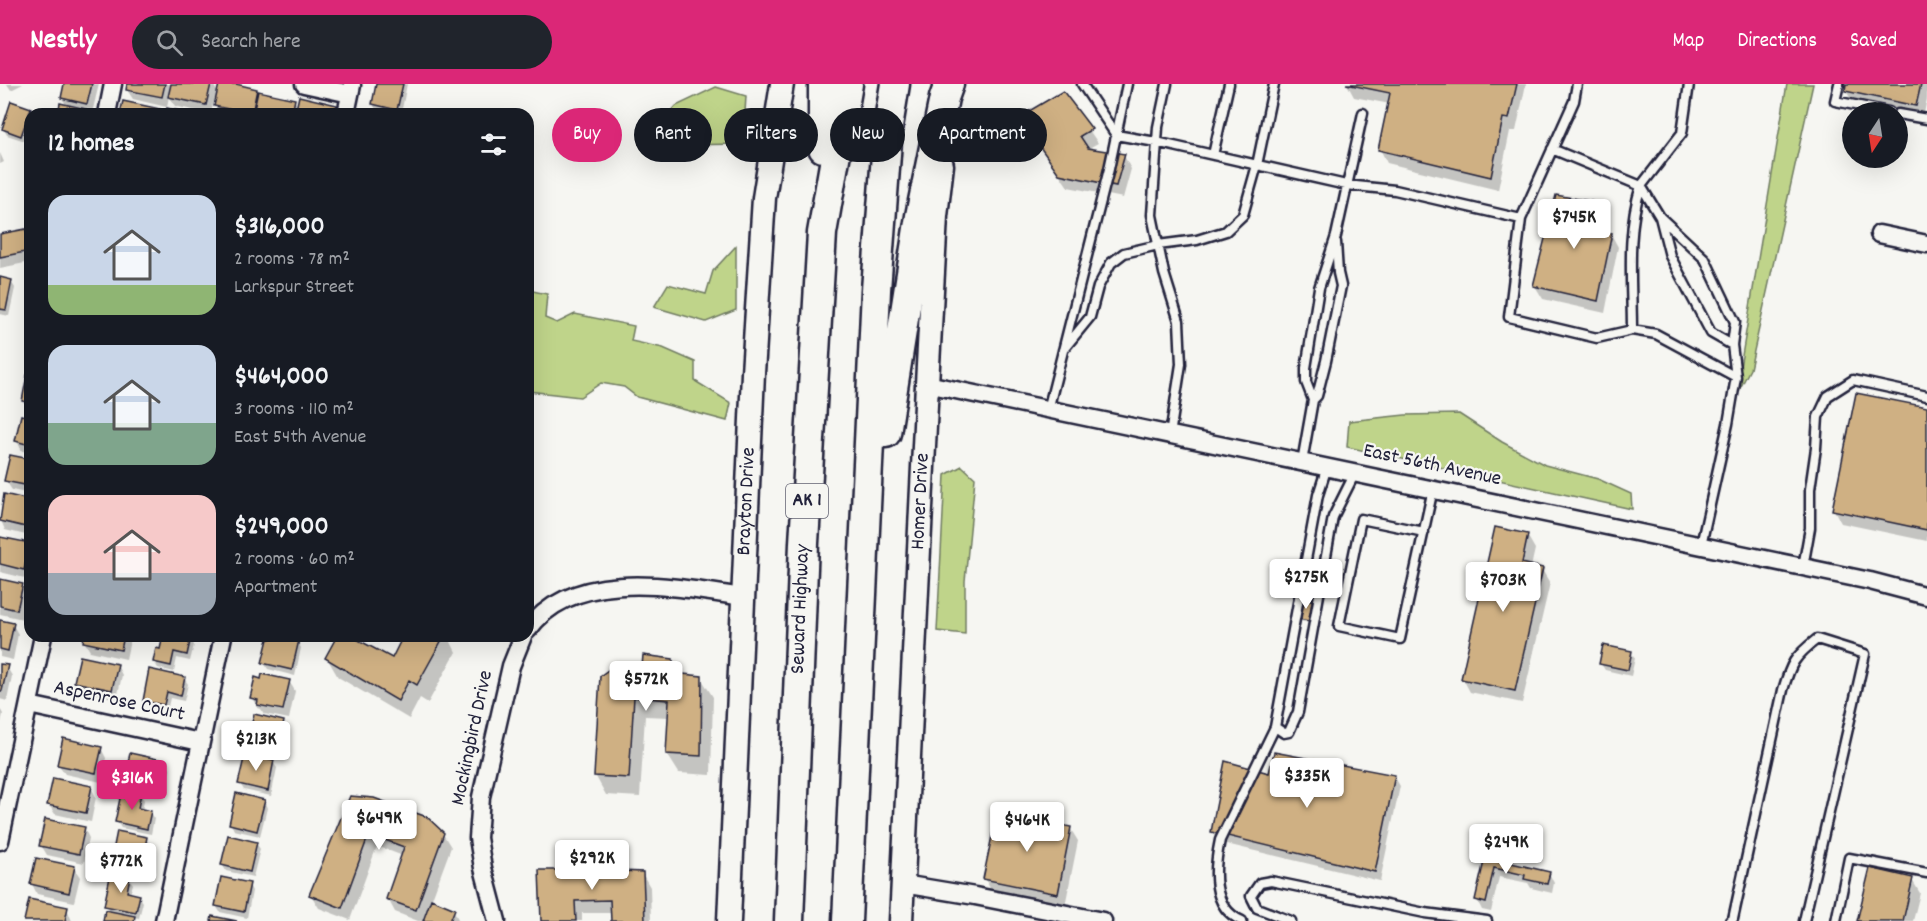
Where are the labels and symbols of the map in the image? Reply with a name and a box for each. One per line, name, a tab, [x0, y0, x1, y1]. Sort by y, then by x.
north arrow	[1842, 102, 1908, 168]
pin: $745K	[1532, 199, 1616, 250]
street label: East 56th Avenue	[1360, 437, 1504, 495]
street label: Brayton Drive	[730, 447, 765, 556]
street label: Homer Drive	[904, 452, 939, 551]
road number: AK 1	[786, 484, 828, 518]
street label: Seward Highway	[784, 543, 819, 675]
pin: $275K	[1264, 559, 1348, 610]
pin: $703K	[1461, 562, 1545, 613]
pin: $572K	[604, 661, 688, 712]
street label: Mockingbird Drive	[444, 668, 502, 808]
street label: Aspenrose Court	[51, 673, 188, 731]
pin: $213K	[214, 721, 298, 772]
pin: $335K	[1265, 758, 1349, 809]
pin: $316K	[90, 760, 174, 811]
pin: $649K	[337, 800, 421, 851]
pin: $464K	[985, 802, 1069, 853]
pin: $249K	[1464, 824, 1548, 875]
pin: $292K	[550, 840, 634, 891]
pin: $772K	[79, 843, 163, 894]

